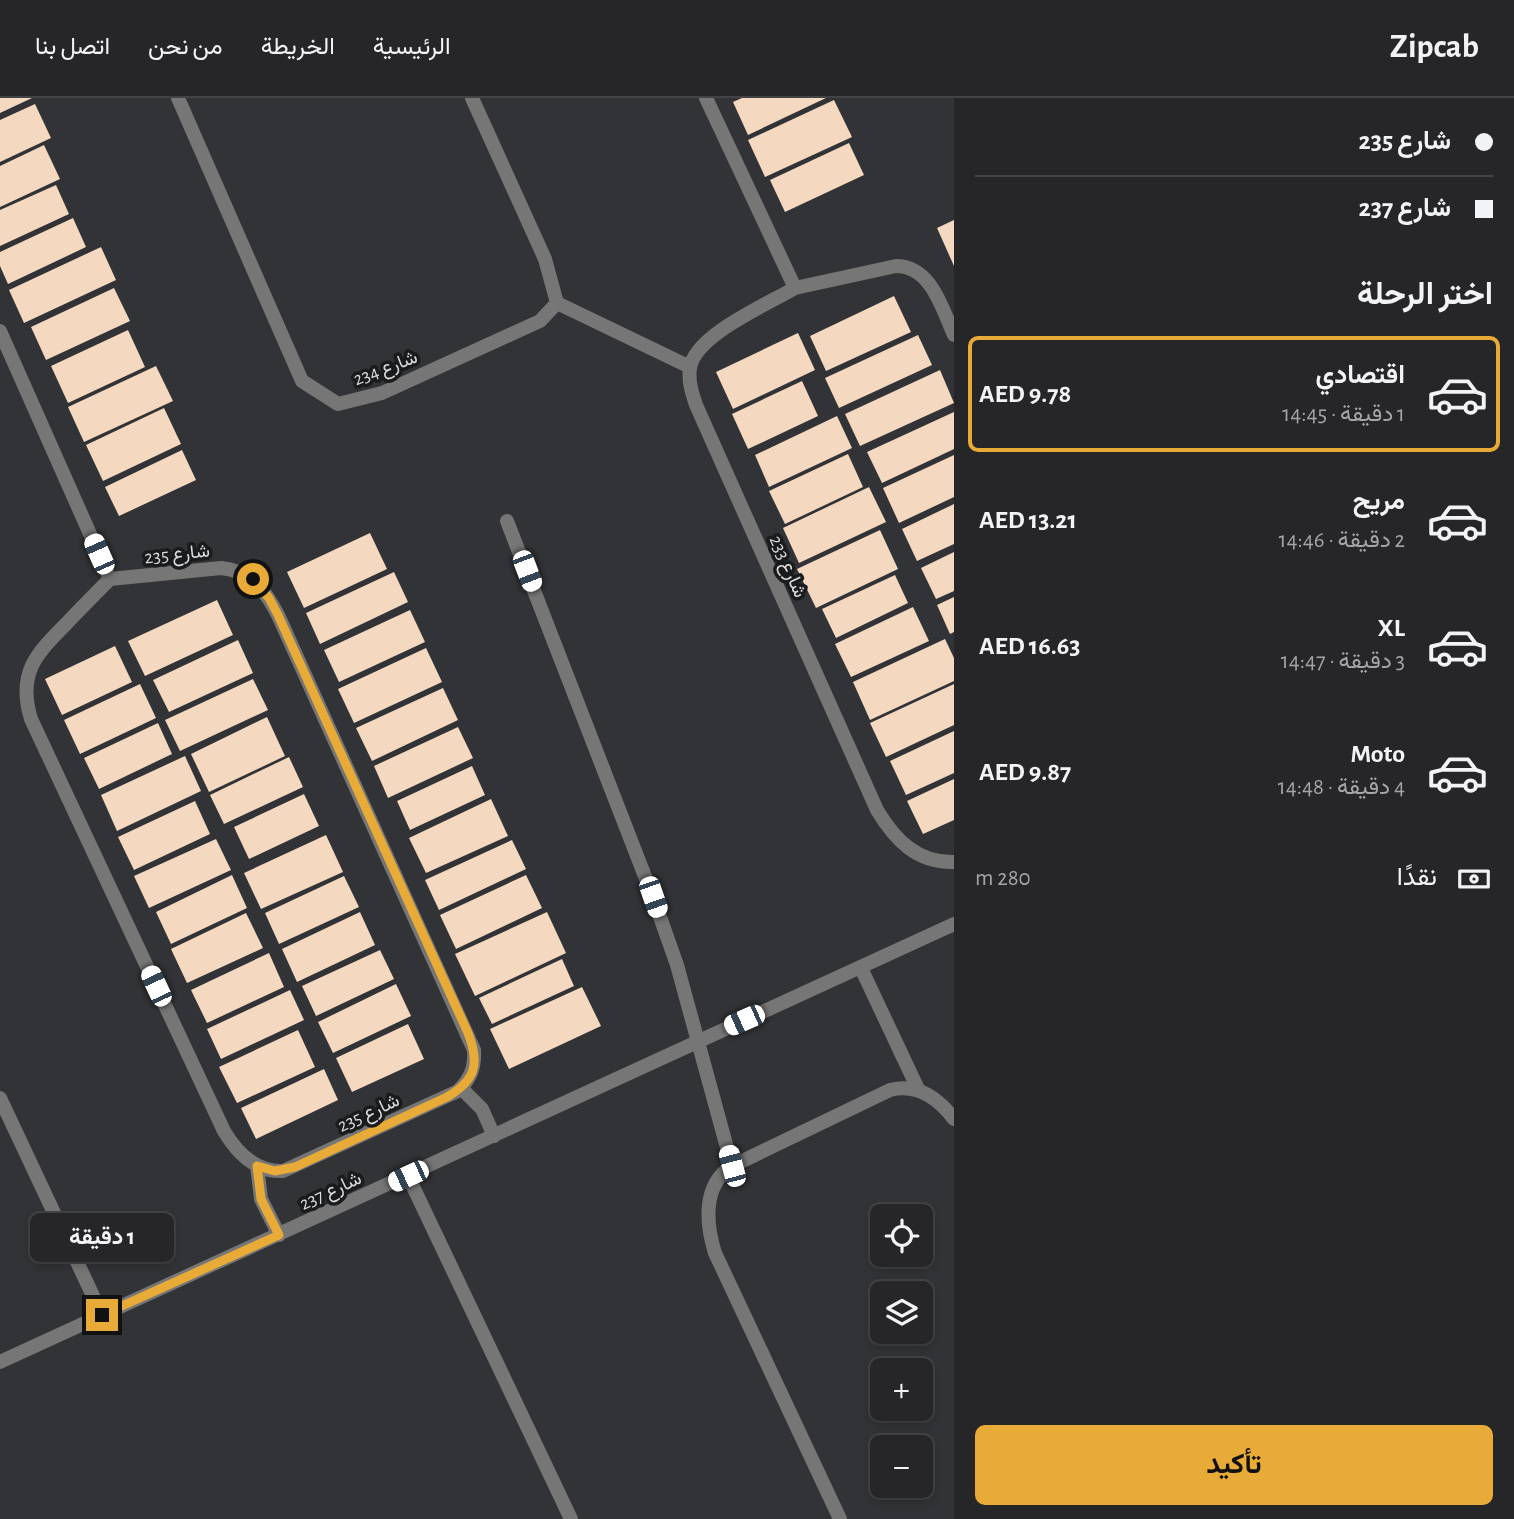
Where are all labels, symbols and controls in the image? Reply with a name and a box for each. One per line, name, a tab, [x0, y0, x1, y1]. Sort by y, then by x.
text: Zipcab	[1390, 31, 1479, 64]
text: اتصل بنا	[35, 35, 110, 59]
text: من نحن	[148, 35, 223, 59]
text: الخريطة	[261, 35, 335, 59]
text: الرئيسية	[373, 35, 450, 59]
text: شارع 235	[1358, 128, 1451, 154]
text: شارع 237	[1358, 195, 1451, 221]
text: اختر الرحلة	[1357, 278, 1493, 310]
street label: شارع 234	[351, 348, 421, 391]
text: اقتصادي	[1316, 362, 1405, 388]
icon: car	[1426, 363, 1489, 426]
text: AED 9.78	[979, 381, 1071, 407]
text: 1 دقيقة · 14:45	[1282, 403, 1405, 426]
text: مريح	[1353, 488, 1405, 514]
icon: car	[1426, 489, 1489, 552]
text: AED 13.21	[979, 507, 1077, 533]
text: 2 دقيقة · 14:46	[1279, 529, 1405, 552]
car	[81, 531, 118, 577]
street label: شارع 233	[764, 533, 810, 601]
street label: شارع 235	[143, 542, 211, 569]
car	[510, 548, 545, 594]
route start	[237, 563, 269, 595]
text: XL	[1378, 615, 1405, 641]
icon: car	[1426, 615, 1489, 678]
text: AED 16.63	[979, 633, 1080, 659]
text: 3 دقيقة · 14:47	[1281, 650, 1405, 673]
text: Moto	[1350, 741, 1405, 767]
icon: car	[1426, 741, 1489, 804]
text: AED 9.87	[979, 759, 1071, 785]
text: 4 دقيقة · 14:48	[1278, 776, 1405, 799]
icon: cash	[1455, 860, 1493, 898]
text: نقدًا	[1397, 864, 1437, 890]
text: 280 m	[975, 867, 1031, 890]
car	[637, 874, 670, 920]
car	[138, 963, 175, 1009]
car	[721, 1002, 768, 1038]
street label: شارع 235	[335, 1091, 403, 1138]
car	[717, 1143, 748, 1189]
car	[385, 1158, 432, 1194]
street label: شارع 237	[297, 1169, 365, 1216]
map controls	[870, 1204, 933, 1498]
button: locate	[870, 1204, 933, 1267]
callout: 1 دقيقة	[30, 1214, 174, 1262]
text: 1 دقيقة	[69, 1226, 135, 1249]
button: layers	[870, 1281, 933, 1344]
route end	[86, 1299, 118, 1331]
button: +	[870, 1358, 933, 1421]
button: تأكيد	[975, 1425, 1493, 1505]
button: −	[870, 1435, 933, 1498]

